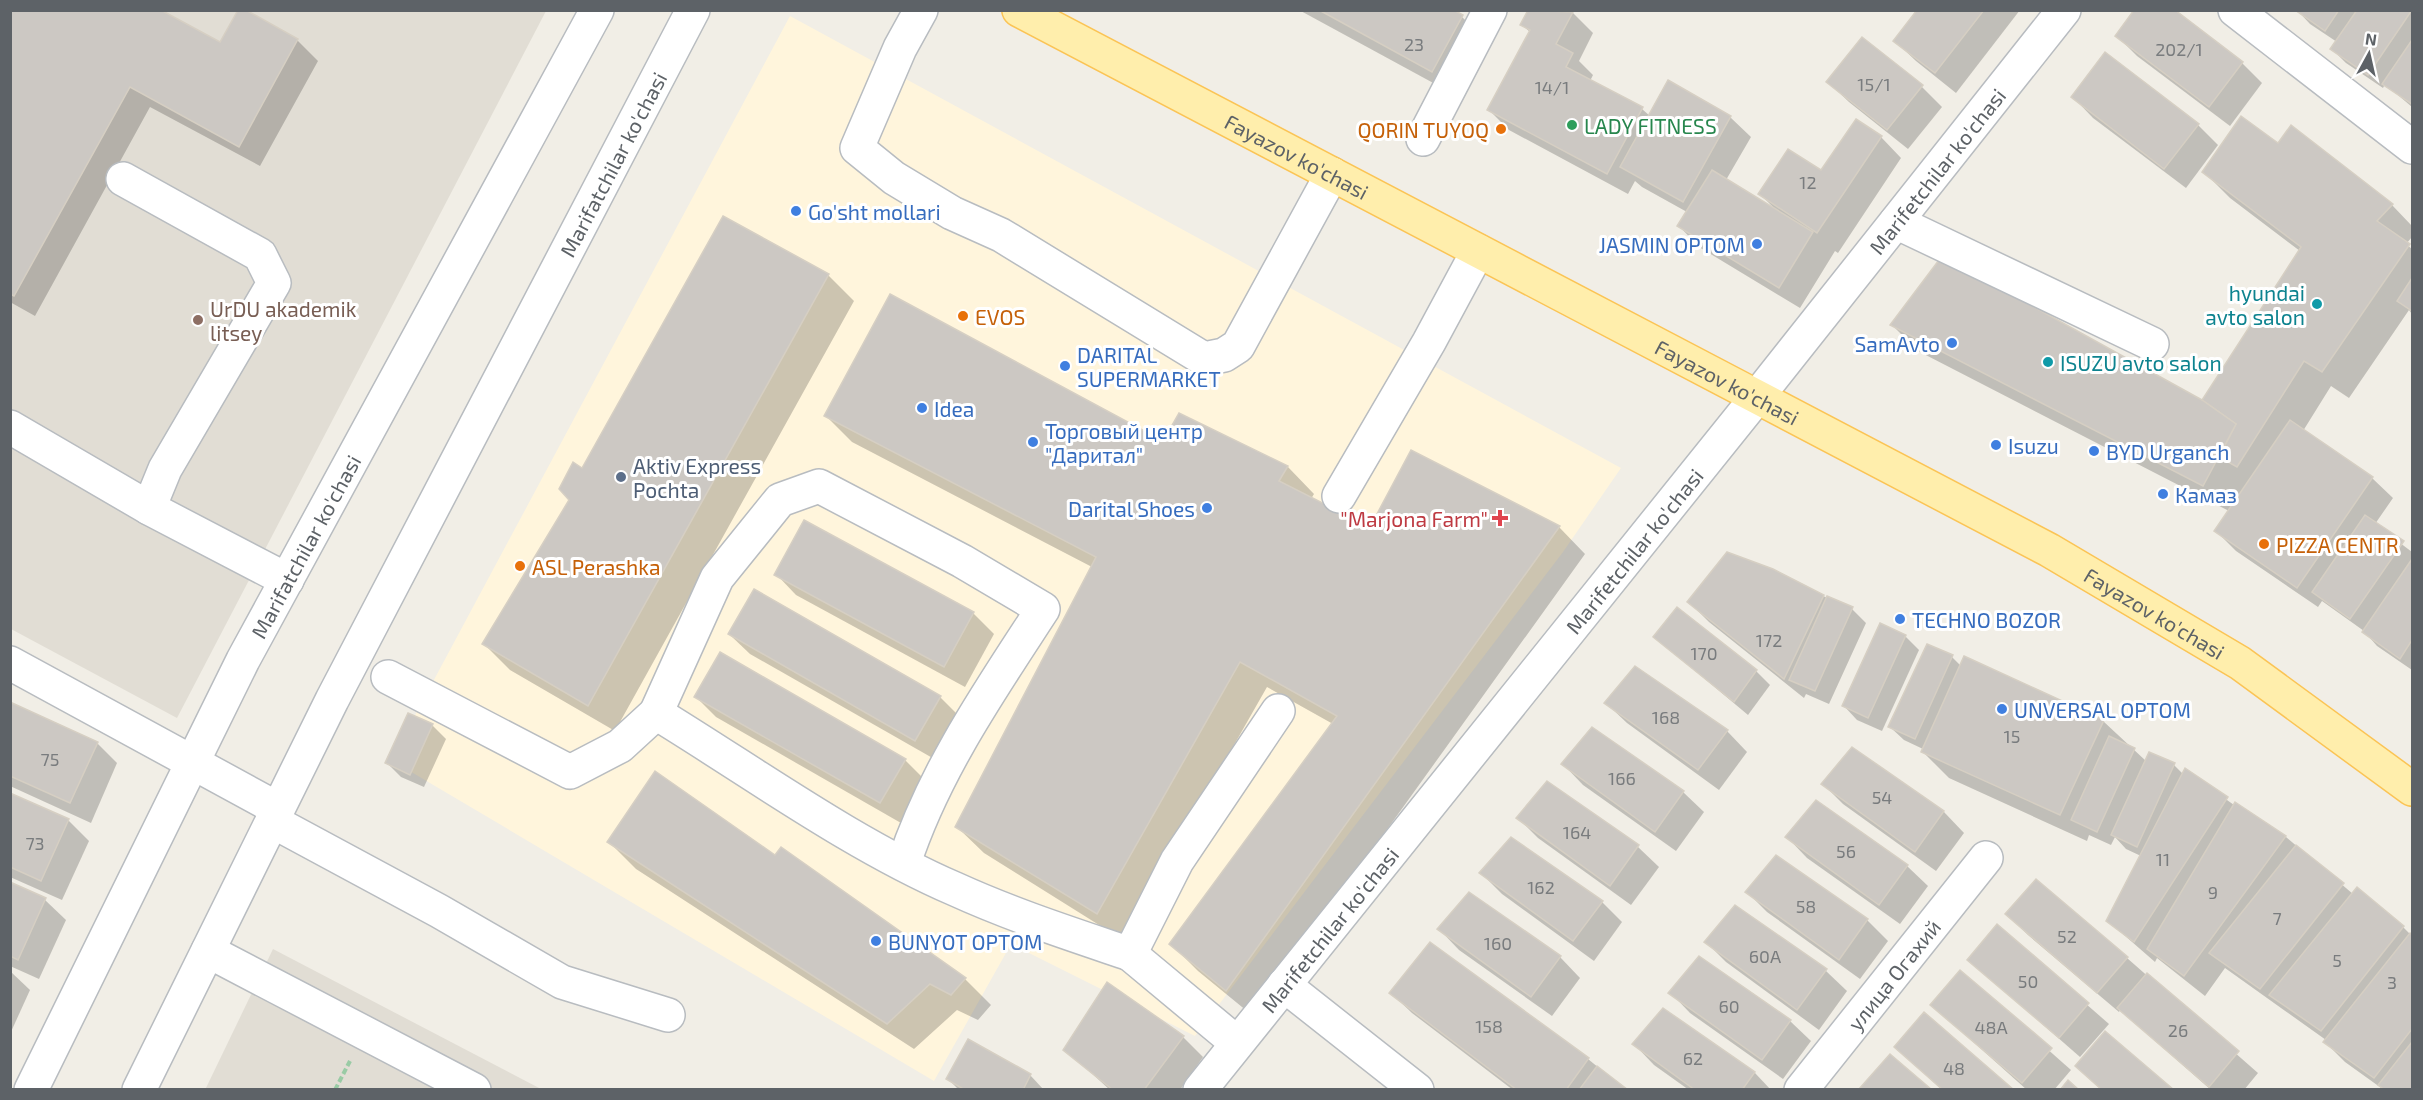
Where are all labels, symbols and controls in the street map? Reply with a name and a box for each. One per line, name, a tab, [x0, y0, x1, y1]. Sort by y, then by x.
north arrow	[2339, 24, 2399, 84]
text: N	[2364, 28, 2378, 49]
house number: 23	[1404, 33, 1424, 55]
house number: 202/1	[2155, 38, 2203, 60]
street label: Marifatchilar ko'chasi	[554, 67, 671, 261]
house number: 15/1	[1857, 73, 1891, 95]
house number: 14/1	[1535, 76, 1569, 98]
street label: Marifetchilar ko'chasi	[1863, 83, 2010, 259]
street label: Fayazov ko'chasi	[1221, 108, 1373, 204]
place label: LADY FITNESS	[1584, 113, 1717, 138]
place label: QORIN TUYOQ	[1358, 117, 1489, 143]
marker: LADY FITNESS	[1565, 118, 1579, 132]
marker: QORIN TUYOQ	[1494, 122, 1508, 136]
house number: 12	[1799, 171, 1817, 193]
place label: Go'sht mollari	[808, 199, 941, 224]
marker: Go'sht mollari	[789, 204, 803, 218]
place label: JASMIN OPTOM	[1599, 232, 1745, 257]
marker: JASMIN OPTOM	[1750, 237, 1764, 251]
place label: hyundai avto salon	[2205, 280, 2305, 329]
place label: UrDU akademik litsey	[210, 296, 357, 345]
marker: hyundai avto salon	[2310, 297, 2324, 311]
place label: EVOS	[975, 304, 1025, 329]
marker: EVOS	[956, 309, 970, 323]
marker: UrDU akademik litsey	[191, 313, 205, 327]
place label: SamAvto	[1855, 331, 1940, 356]
street label: Fayazov ko'chasi	[1651, 334, 1804, 429]
marker: SamAvto	[1945, 336, 1959, 350]
place label: DARITAL SUPERMARKET	[1077, 342, 1221, 391]
place label: ISUZU avto salon	[2060, 350, 2222, 375]
marker: ISUZU avto salon	[2041, 355, 2055, 369]
marker: DARITAL SUPERMARKET	[1058, 359, 1072, 373]
place label: Idea	[934, 396, 974, 421]
marker: Idea	[915, 401, 929, 415]
place label: Торговый центр "Даритал"	[1045, 418, 1203, 467]
place label: Isuzu	[2008, 433, 2059, 458]
marker: Торговый центр "Даритал"	[1026, 435, 1040, 449]
marker: Isuzu	[1989, 438, 2003, 452]
place label: BYD Urganch	[2106, 439, 2230, 464]
marker: BYD Urganch	[2087, 444, 2101, 458]
street label: Marifatchilar ko'chasi	[245, 450, 365, 642]
place label: Aktiv Express Pochta	[633, 453, 761, 502]
street label: Marifetchilar ko'chasi	[1560, 463, 1707, 638]
marker: Aktiv Express Pochta	[614, 470, 628, 484]
place label: Камаз	[2175, 482, 2237, 507]
marker: Камаз	[2156, 487, 2170, 501]
place label: Darital Shoes	[1068, 496, 1195, 521]
marker: Darital Shoes	[1200, 501, 1214, 515]
place label: "Marjona Farm"	[1340, 506, 1488, 532]
marker: "Marjona Farm"	[1493, 511, 1507, 525]
place label: PIZZA CENTR	[2276, 532, 2399, 557]
marker: PIZZA CENTR	[2257, 537, 2271, 551]
place label: ASL Perashka	[532, 554, 660, 579]
marker: ASL Perashka	[513, 559, 527, 573]
street label: Fayazov ko'chasi	[2080, 561, 2230, 664]
place label: TECHNO BOZOR	[1912, 607, 2061, 632]
marker: TECHNO BOZOR	[1893, 612, 1907, 626]
house number: 172	[1756, 629, 1782, 651]
house number: 170	[1690, 642, 1718, 664]
place label: UNVERSAL OPTOM	[2014, 697, 2191, 722]
marker: UNVERSAL OPTOM	[1995, 702, 2009, 716]
house number: 168	[1652, 706, 1680, 728]
house number: 15	[2004, 725, 2020, 747]
house number: 75	[41, 748, 59, 770]
house number: 166	[1608, 767, 1636, 789]
house number: 54	[1872, 786, 1892, 808]
house number: 164	[1563, 821, 1591, 843]
house number: 73	[25, 832, 45, 854]
house number: 56	[1836, 840, 1856, 862]
street label: Marifetchilar ko'chasi	[1255, 842, 1403, 1017]
house number: 11	[2156, 848, 2170, 870]
house number: 162	[1527, 876, 1555, 898]
house number: 9	[2208, 881, 2218, 903]
house number: 58	[1796, 895, 1816, 917]
house number: 7	[2272, 907, 2282, 929]
street label: улица Огахий	[1842, 914, 1945, 1035]
house number: 52	[2057, 925, 2077, 947]
place label: BUNYOT OPTOM	[888, 929, 1042, 954]
house number: 160	[1484, 932, 1512, 954]
marker: BUNYOT OPTOM	[869, 934, 883, 948]
house number: 60A	[1749, 945, 1782, 967]
house number: 5	[2332, 949, 2342, 971]
house number: 50	[2018, 970, 2038, 992]
house number: 3	[2387, 971, 2397, 993]
house number: 60	[1718, 995, 1740, 1017]
house number: 158	[1475, 1015, 1503, 1037]
house number: 48A	[1974, 1016, 2008, 1038]
house number: 26	[2168, 1019, 2188, 1041]
house number: 62	[1683, 1047, 1703, 1069]
house number: 48	[1943, 1057, 1965, 1079]

